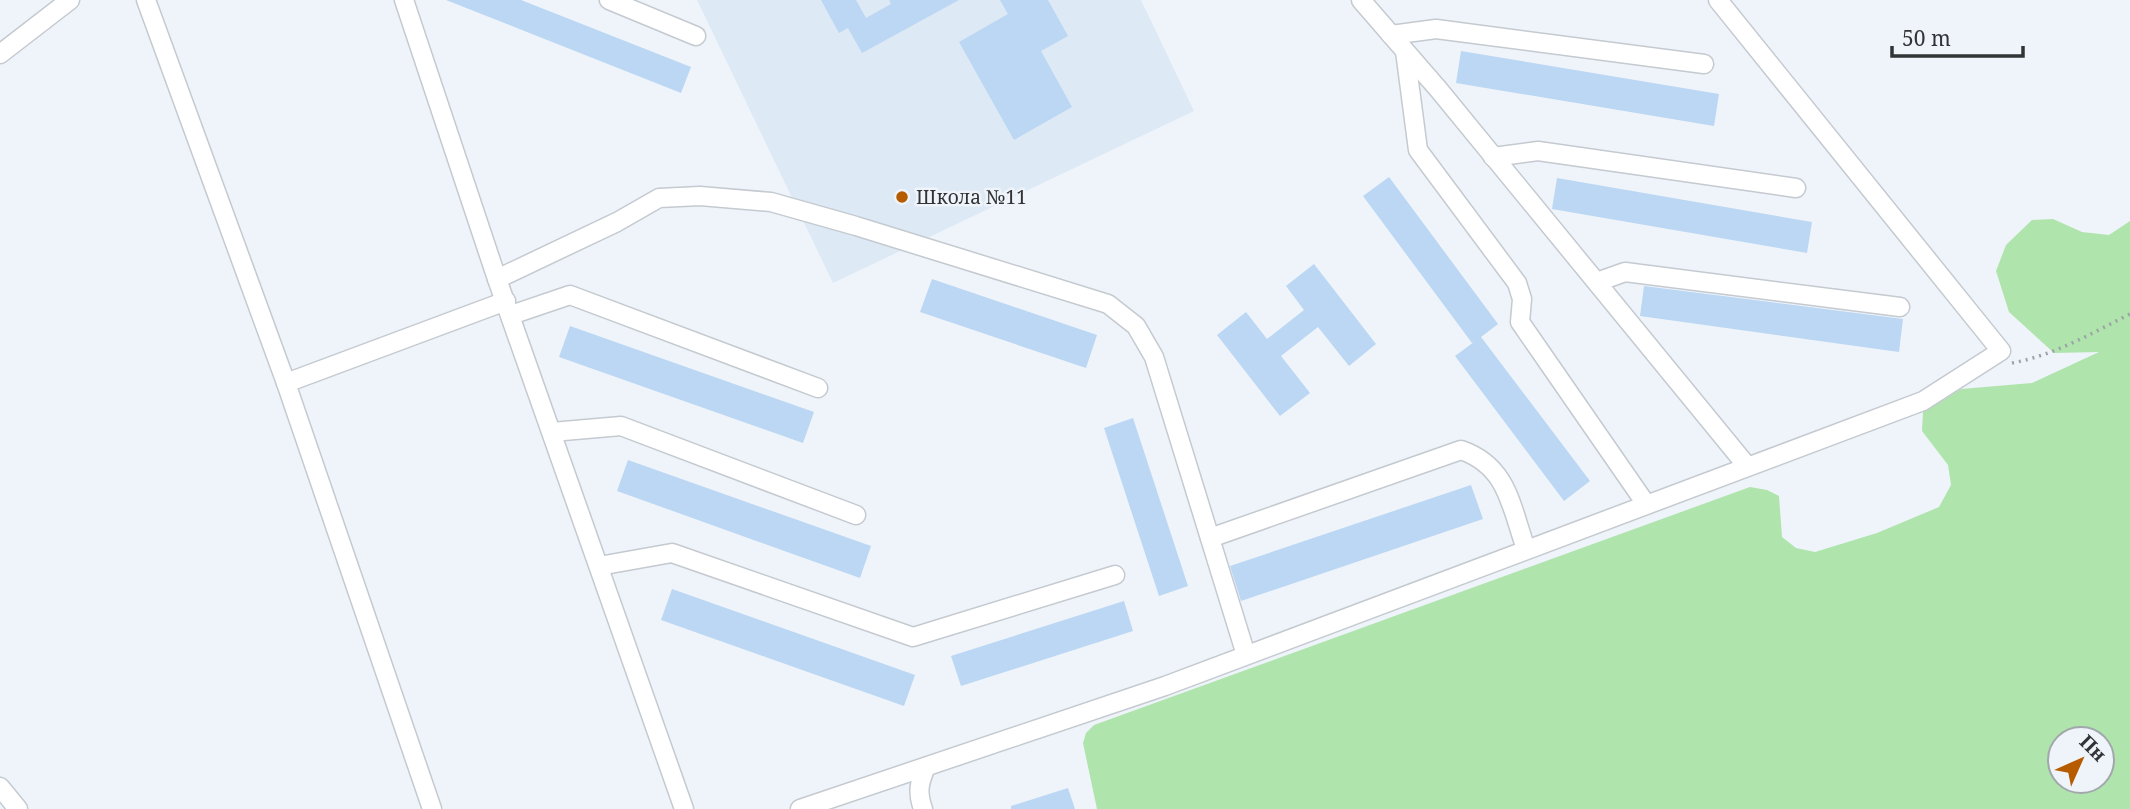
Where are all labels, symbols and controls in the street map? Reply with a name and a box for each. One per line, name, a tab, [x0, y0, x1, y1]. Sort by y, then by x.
scale bar	[1892, 14, 2023, 58]
text: 50 m	[1902, 24, 1951, 52]
place label: Школа №11	[916, 184, 1027, 210]
marker: Школа №11	[894, 189, 910, 205]
north arrow	[2046, 725, 2116, 795]
text: Пн	[2074, 729, 2112, 767]

